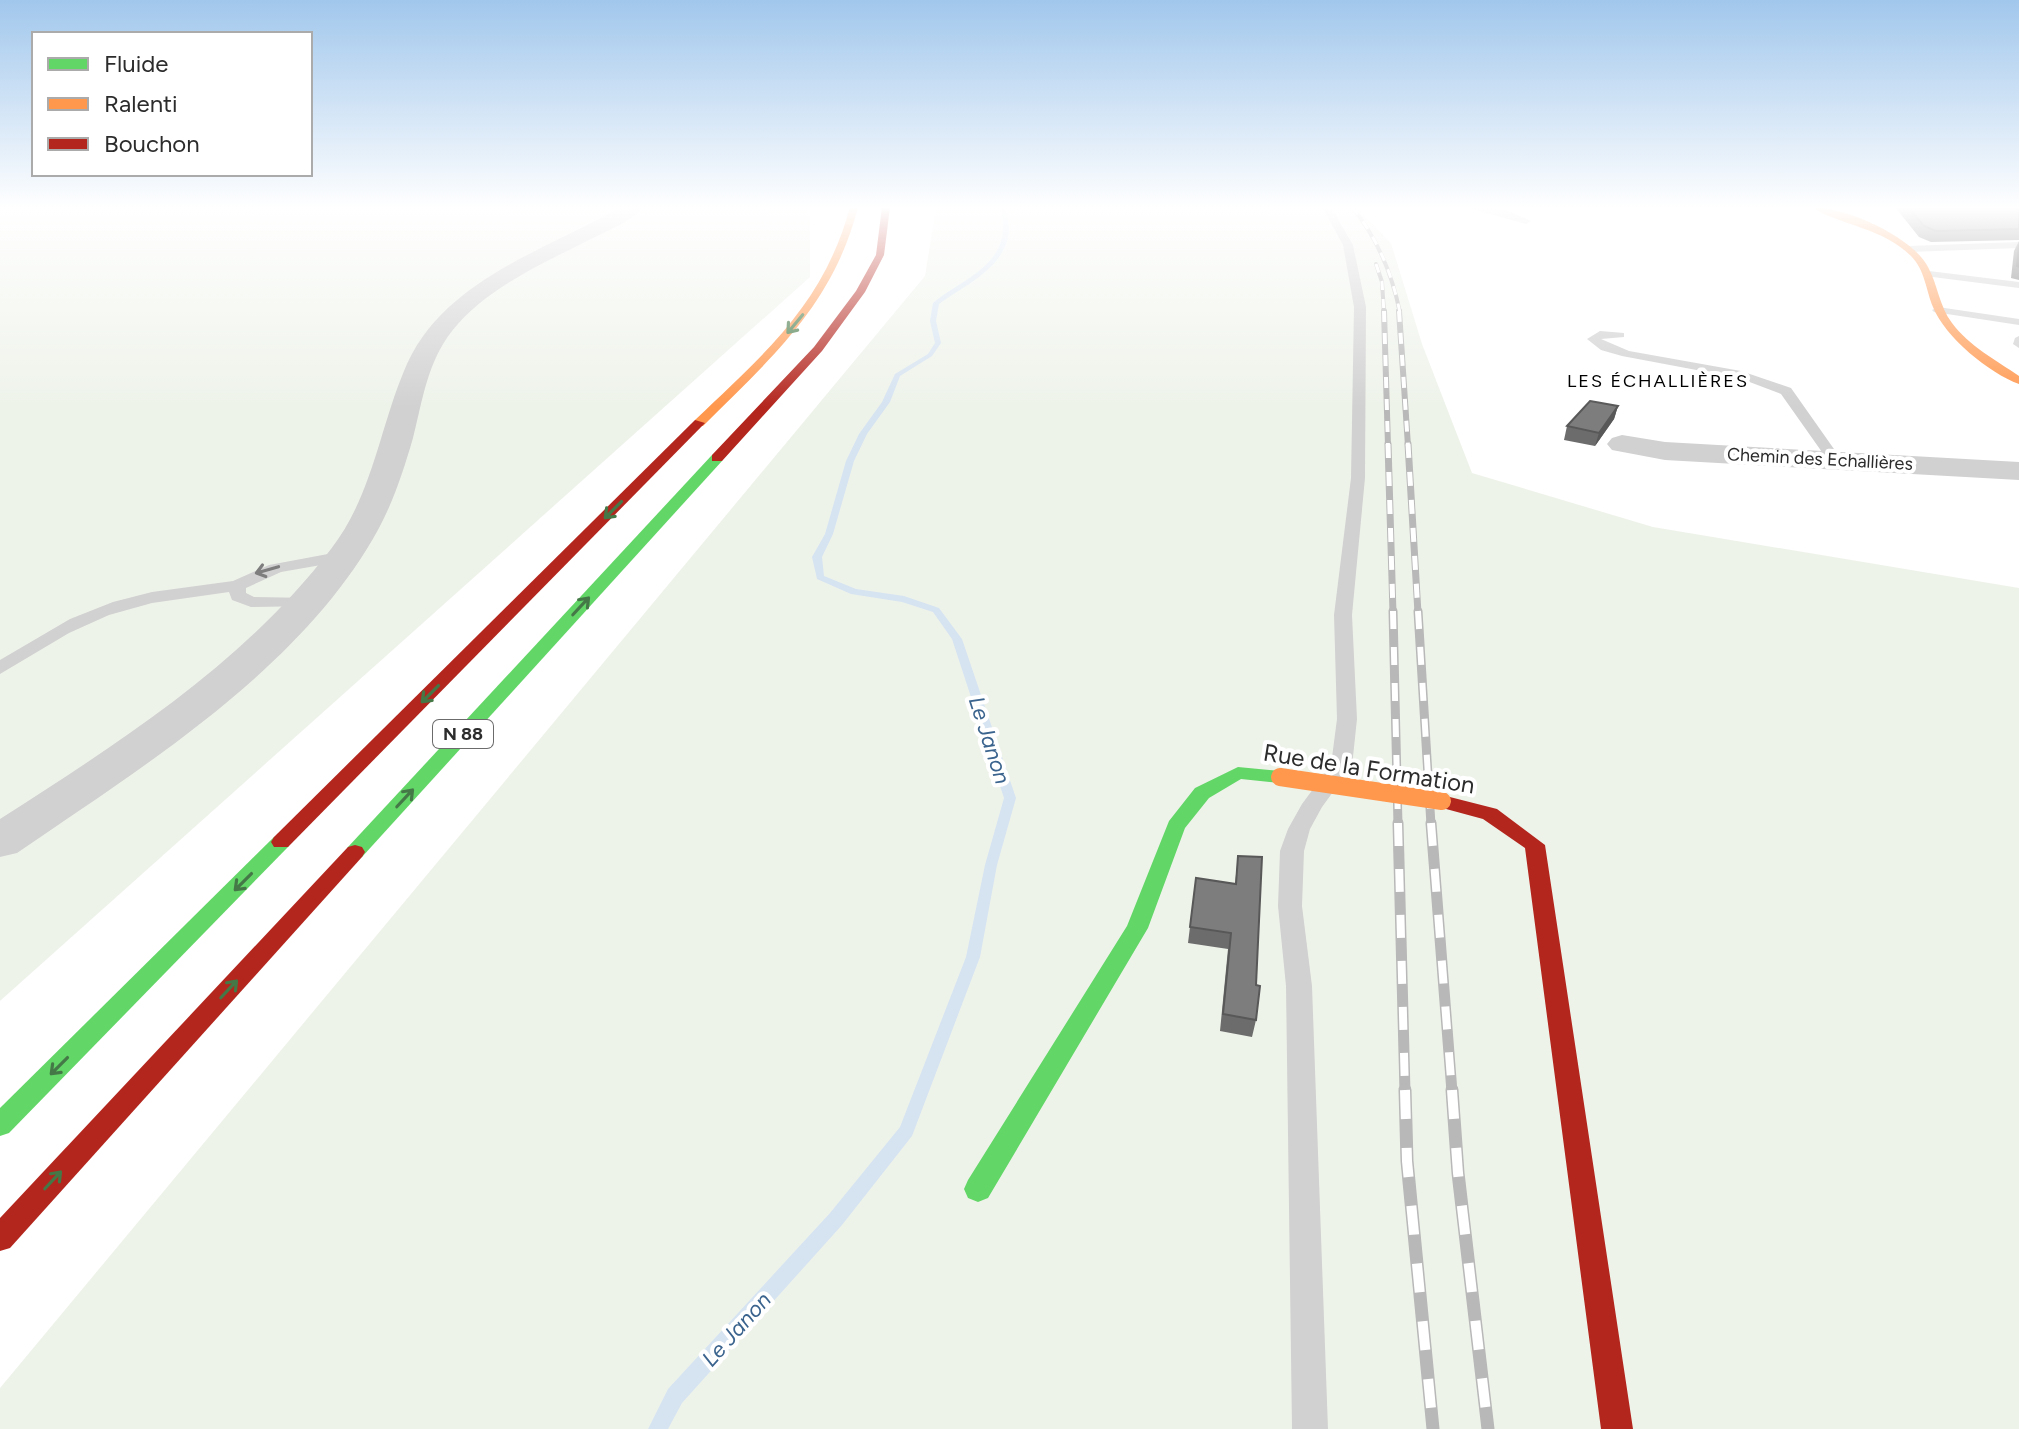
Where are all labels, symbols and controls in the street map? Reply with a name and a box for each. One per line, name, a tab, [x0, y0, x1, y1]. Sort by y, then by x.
legend	[32, 32, 312, 176]
text: Fluide	[104, 49, 168, 78]
text: Ralenti	[104, 89, 178, 118]
text: Bouchon	[104, 129, 200, 158]
one-way arrow	[786, 314, 804, 334]
district label: LES ÉCHALLIÈRES	[1567, 370, 1749, 392]
street label: Chemin des Echallières	[1727, 443, 1913, 475]
one-way arrow	[604, 500, 623, 519]
one-way arrow	[255, 563, 281, 578]
one-way arrow	[572, 597, 590, 617]
one-way arrow	[421, 684, 440, 703]
water label: Le Janon	[963, 693, 1016, 787]
road number: N 88	[433, 720, 493, 748]
street label: Rue de la Formation	[1261, 737, 1477, 800]
one-way arrow	[395, 788, 413, 808]
one-way arrow	[234, 872, 253, 891]
one-way arrow	[219, 979, 238, 999]
one-way arrow	[50, 1056, 69, 1075]
one-way arrow	[43, 1170, 62, 1190]
water label: Le Janon	[696, 1287, 777, 1372]

